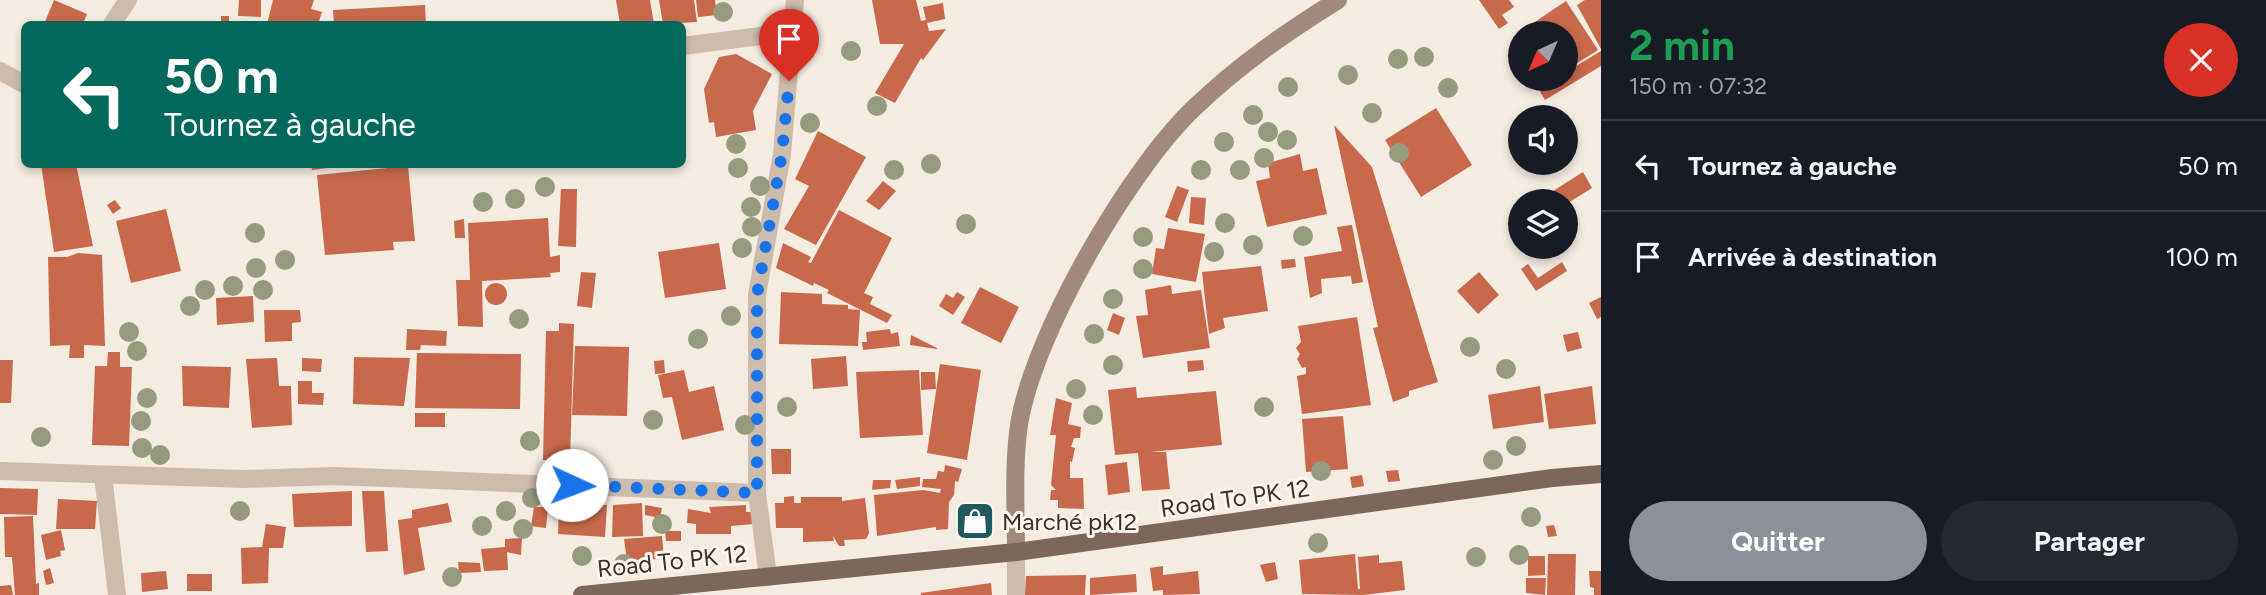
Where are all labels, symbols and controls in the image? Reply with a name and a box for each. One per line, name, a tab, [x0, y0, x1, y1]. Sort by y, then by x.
pin	[759, 9, 819, 81]
icon: arrive	[770, 20, 808, 58]
text: 2 min	[1629, 20, 1735, 71]
north arrow	[1508, 21, 1578, 91]
map controls	[1508, 21, 1578, 259]
button: close	[2164, 23, 2238, 97]
text: 50 m	[164, 46, 279, 105]
icon: left	[49, 49, 140, 140]
text: 150 m · 07:32	[1629, 72, 1767, 100]
button: sound	[1508, 105, 1578, 175]
text: Tournez à gauche	[164, 106, 416, 144]
icon: left	[1629, 147, 1667, 185]
text: Tournez à gauche	[1688, 150, 1897, 182]
text: 50 m	[2178, 150, 2238, 182]
button: layers	[1508, 189, 1578, 259]
icon: arrive	[1629, 238, 1667, 276]
text: Arrivée à destination	[1688, 241, 1937, 273]
text: 100 m	[2165, 241, 2238, 273]
position arrow	[535, 448, 609, 522]
street label: Road To PK 12	[1158, 473, 1312, 523]
shop icon: Marché pk12	[954, 500, 996, 542]
button: Quitter	[1629, 501, 1927, 581]
button: Partager	[1941, 501, 2238, 581]
place label: Marché pk12	[1002, 507, 1137, 536]
street label: Road To PK 12	[596, 539, 748, 583]

